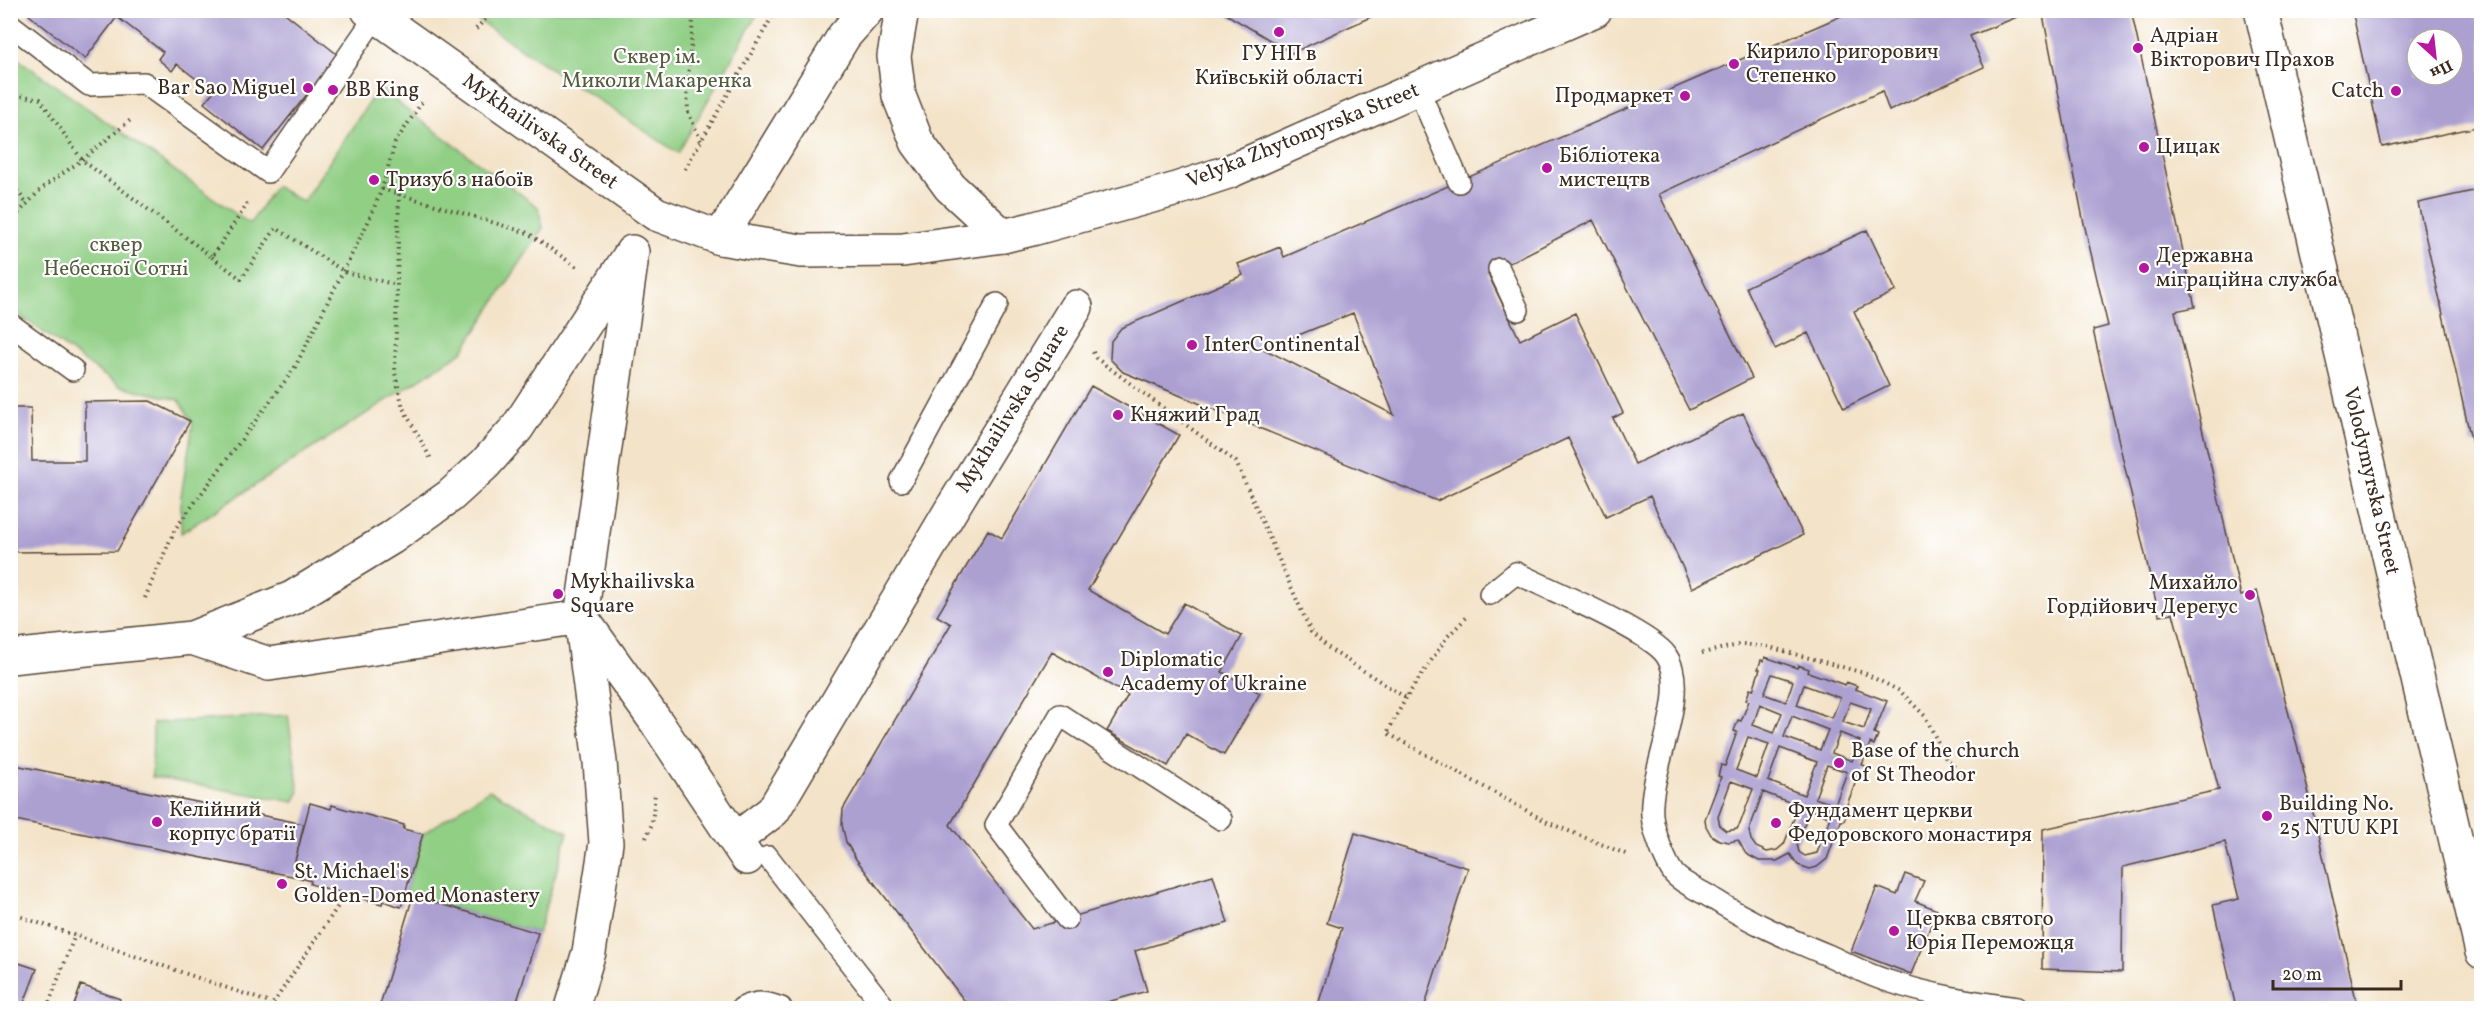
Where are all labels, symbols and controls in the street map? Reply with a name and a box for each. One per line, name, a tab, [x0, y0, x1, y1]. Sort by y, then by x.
place label: Адріан Вікторович Прахов	[2150, 22, 2335, 75]
marker: ГУ НП в Київській області	[1272, 25, 1286, 39]
north arrow	[2405, 27, 2465, 87]
place label: Кирило Григорович Степенко	[1746, 38, 1939, 91]
place label: ГУ НП в Київській області	[1195, 40, 1363, 93]
marker: Адріан Вікторович Прахов	[2131, 41, 2145, 55]
park label: Сквер ім. Миколи Макаренка	[562, 43, 752, 96]
text: Пн	[2426, 54, 2456, 84]
marker: Кирило Григорович Степенко	[1727, 57, 1741, 71]
street label: Mykhailivska Street	[456, 67, 624, 197]
place label: Bar Sao Miguel	[157, 74, 296, 103]
place label: BB King	[345, 76, 419, 105]
street label: Velyka Zhytomyrska Street	[1182, 76, 1424, 196]
place label: Catch	[2332, 77, 2384, 106]
marker: Bar Sao Miguel	[301, 81, 315, 95]
place label: Продмаркет	[1555, 82, 1673, 111]
marker: BB King	[326, 83, 340, 97]
marker: Catch	[2389, 84, 2403, 98]
marker: Продмаркет	[1678, 89, 1692, 103]
place label: Цицак	[2156, 133, 2220, 162]
marker: Цицак	[2137, 140, 2151, 154]
place label: Бібліотека мистецтв	[1559, 142, 1660, 195]
marker: Бібліотека мистецтв	[1540, 161, 1554, 175]
place label: Тризуб з набоїв	[386, 166, 533, 195]
marker: Тризуб з набоїв	[367, 173, 381, 187]
park label: сквер Небесної Сотні	[43, 231, 189, 284]
place label: Державна міграційна служба	[2156, 242, 2338, 295]
marker: Державна міграційна служба	[2137, 261, 2151, 275]
street label: Mykhailivska Square	[949, 319, 1077, 499]
place label: InterContinental	[1204, 331, 1360, 360]
marker: InterContinental	[1185, 338, 1199, 352]
street label: Volodymyrska Street	[2335, 384, 2407, 578]
place label: Княжий Град	[1130, 401, 1260, 430]
marker: Княжий Град	[1111, 408, 1125, 422]
place label: Mykhailivska Square	[570, 568, 695, 621]
place label: Михайло Гордійович Дерегус	[2047, 569, 2238, 622]
marker: Mykhailivska Square	[551, 587, 565, 601]
marker: Михайло Гордійович Дерегус	[2243, 588, 2257, 602]
place label: Diplomatic Academy of Ukraine	[1120, 646, 1307, 699]
marker: Diplomatic Academy of Ukraine	[1101, 665, 1115, 679]
place label: Base of the church of St Theodor	[1851, 737, 2020, 790]
marker: Base of the church of St Theodor	[1832, 756, 1846, 770]
place label: Building No. 25 NTUU KPI	[2279, 790, 2399, 843]
place label: Келійний корпус братії	[169, 796, 296, 849]
place label: Фундамент церкви Федоровского монастиря	[1788, 797, 2032, 850]
marker: Building No. 25 NTUU KPI	[2260, 809, 2274, 823]
marker: Келійний корпус братії	[150, 815, 164, 829]
marker: Фундамент церкви Федоровского монастиря	[1769, 816, 1783, 830]
place label: St. Michael's Golden-Domed Monastery	[294, 858, 540, 911]
marker: St. Michael's Golden-Domed Monastery	[275, 877, 289, 891]
place label: Церква святого Юрія Переможця	[1906, 905, 2074, 958]
marker: Церква святого Юрія Переможця	[1887, 924, 1901, 938]
scale bar	[2273, 953, 2400, 991]
text: 20 m	[2282, 963, 2322, 988]

